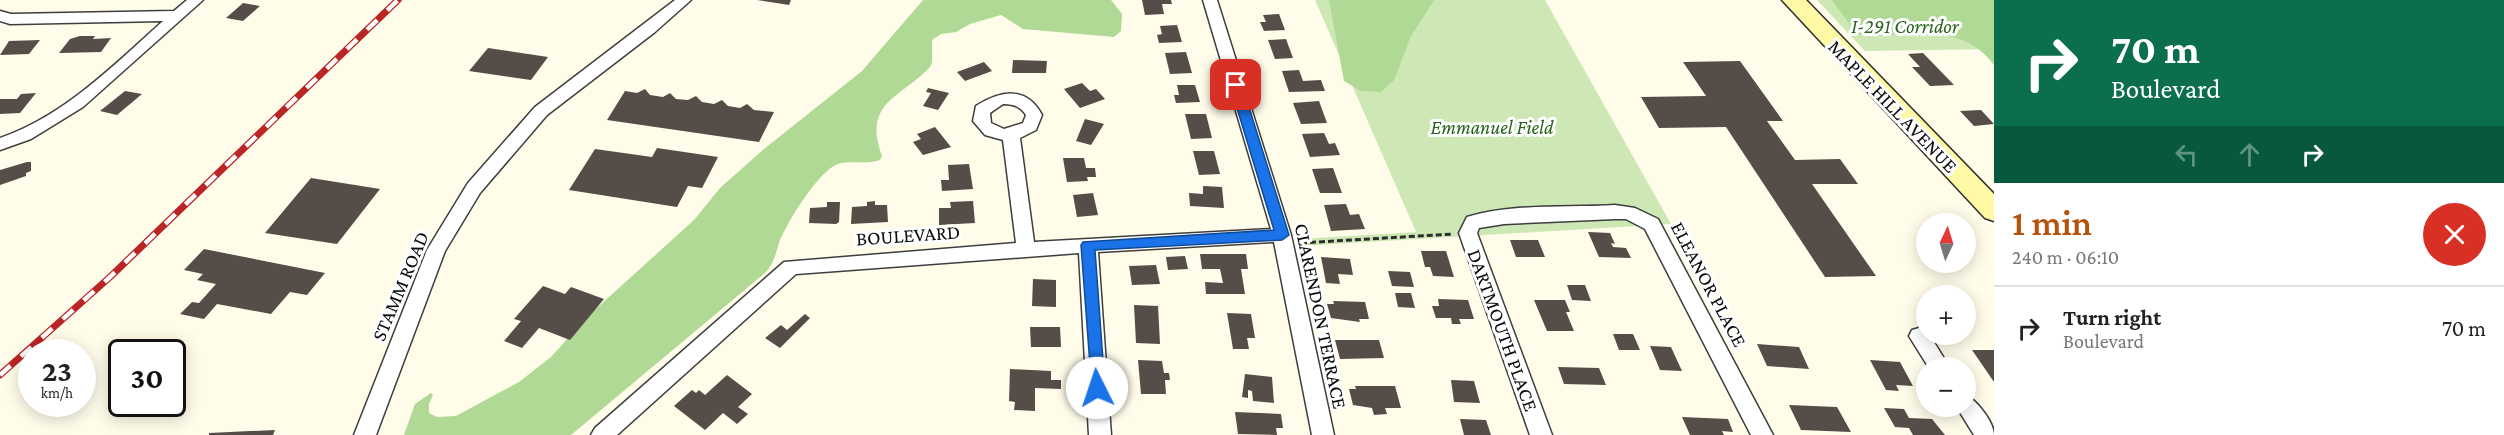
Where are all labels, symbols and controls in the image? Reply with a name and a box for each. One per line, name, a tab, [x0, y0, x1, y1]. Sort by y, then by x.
park label: I-291 Corridor	[1851, 15, 1960, 37]
icon: right	[2012, 24, 2090, 102]
text: 70 m	[2111, 25, 2200, 72]
street label: MAPLE HILL AVENUE	[1824, 35, 1962, 177]
pin	[1210, 59, 1261, 110]
icon: arrive	[1219, 68, 1252, 101]
text: Boulevard	[2111, 74, 2220, 104]
park label: Emmanuel Field	[1431, 116, 1554, 138]
icon: left	[2170, 138, 2203, 171]
icon: ahead	[2233, 138, 2266, 171]
icon: right	[2296, 138, 2329, 171]
text: 1 min	[2012, 203, 2092, 243]
button: close	[2423, 203, 2486, 266]
north arrow	[1916, 213, 1976, 273]
map controls	[1916, 213, 1976, 417]
street label: ELEANOR PLACE	[1667, 218, 1751, 350]
street label: BOULEVARD	[855, 220, 961, 250]
street label: CLARENDON TERRACE	[1291, 221, 1351, 411]
street label: STAMM ROAD	[367, 228, 433, 344]
street label: DARTMOUTH PLACE	[1463, 246, 1543, 414]
text: 240 m · 06:10	[2012, 246, 2119, 268]
button: +	[1916, 285, 1976, 345]
text: Turn right	[2063, 305, 2161, 330]
icon: right	[2012, 312, 2045, 345]
text: 70 m	[2442, 316, 2486, 341]
text: Boulevard	[2063, 330, 2144, 352]
speed limit sign: 30	[108, 339, 186, 417]
text: 23	[42, 354, 72, 387]
position arrow	[1065, 356, 1129, 420]
button: −	[1916, 357, 1976, 417]
text: km/h	[41, 385, 73, 401]

